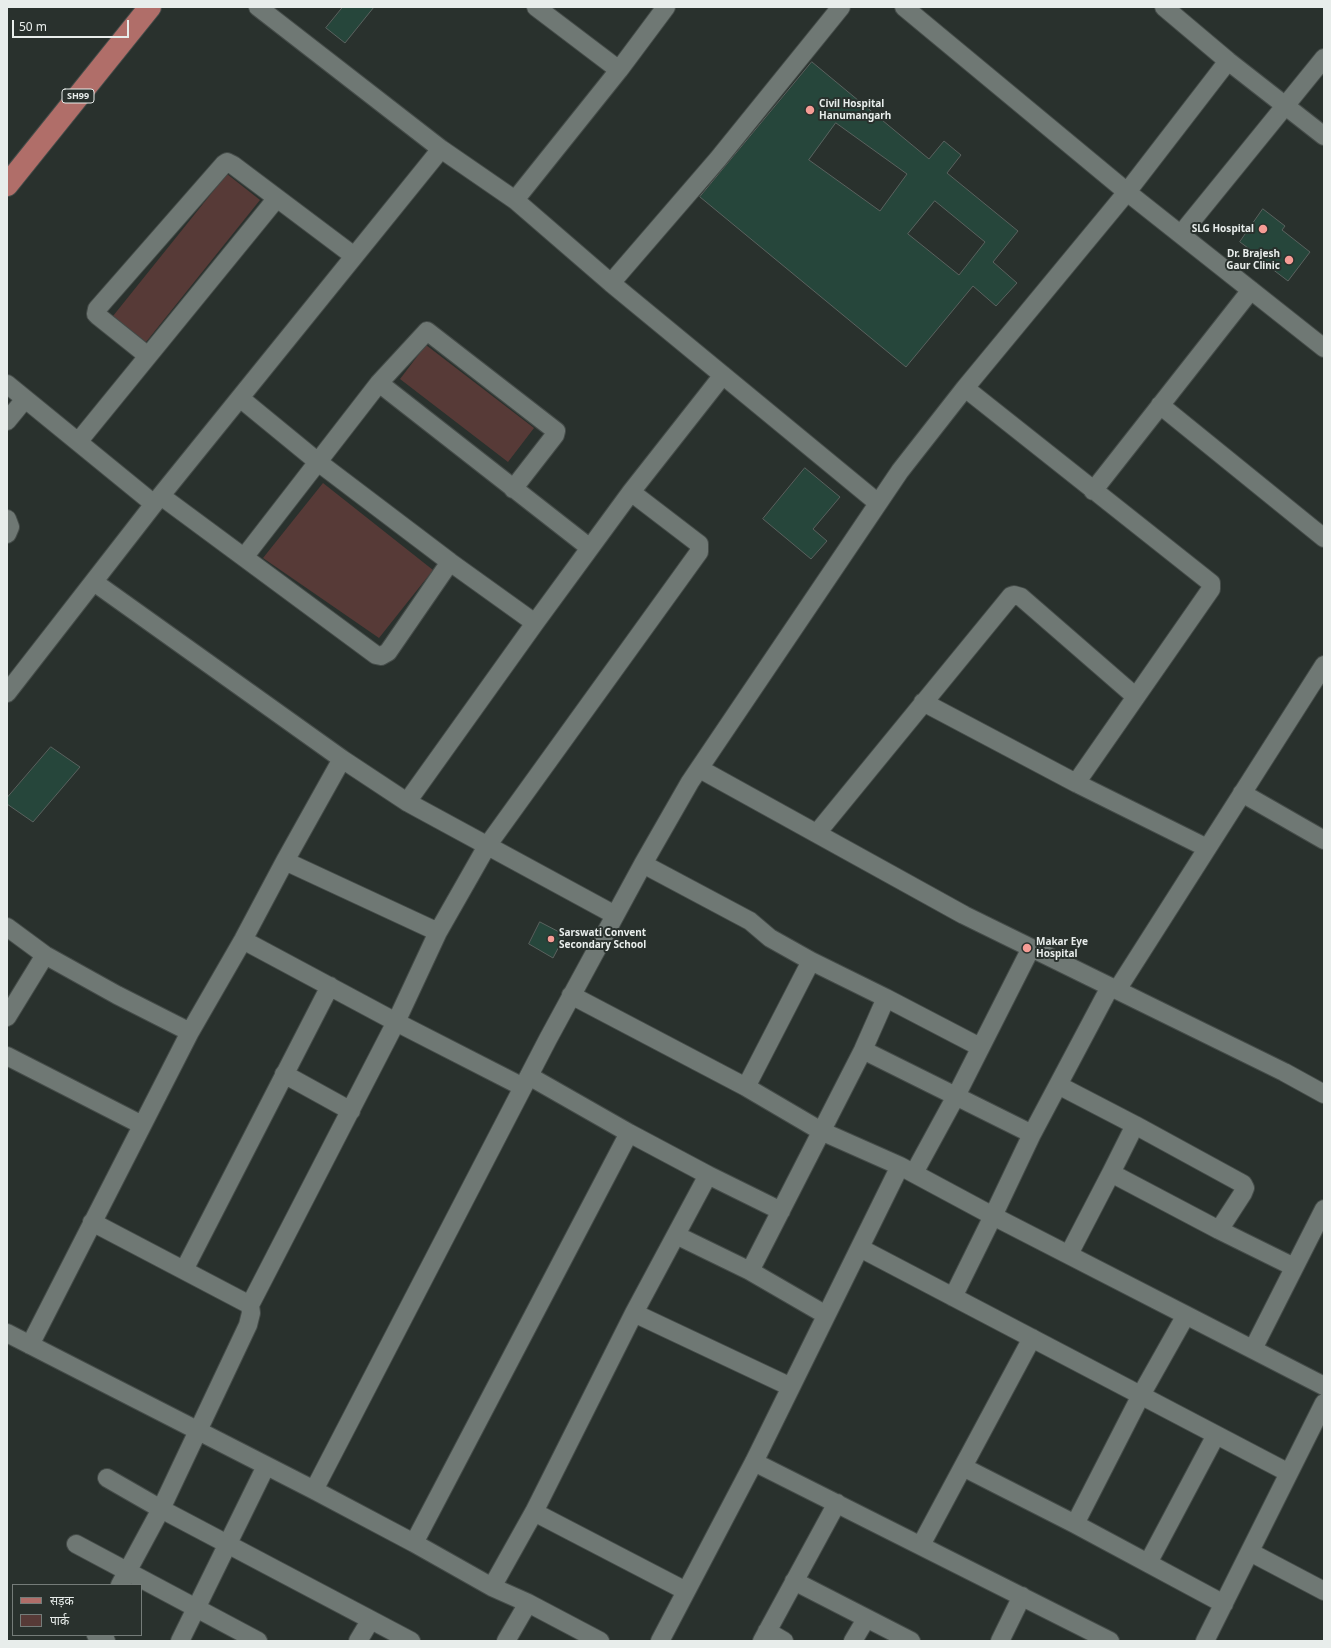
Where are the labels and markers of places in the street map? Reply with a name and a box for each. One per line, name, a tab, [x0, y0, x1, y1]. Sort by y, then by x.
place label: Civil Hospital Hanumangarh	[819, 98, 891, 122]
marker: Civil Hospital Hanumangarh	[804, 104, 816, 116]
place label: SLG Hospital	[1192, 223, 1254, 235]
marker: SLG Hospital	[1257, 223, 1269, 235]
place label: Dr. Brajesh Gaur Clinic	[1226, 248, 1280, 272]
marker: Dr. Brajesh Gaur Clinic	[1283, 254, 1295, 266]
place label: Sarswati Convent Secondary School	[559, 927, 646, 950]
marker: Sarswati Convent Secondary School	[546, 934, 556, 944]
place label: Makar Eye Hospital	[1036, 936, 1088, 960]
marker: Makar Eye Hospital	[1021, 942, 1033, 954]

